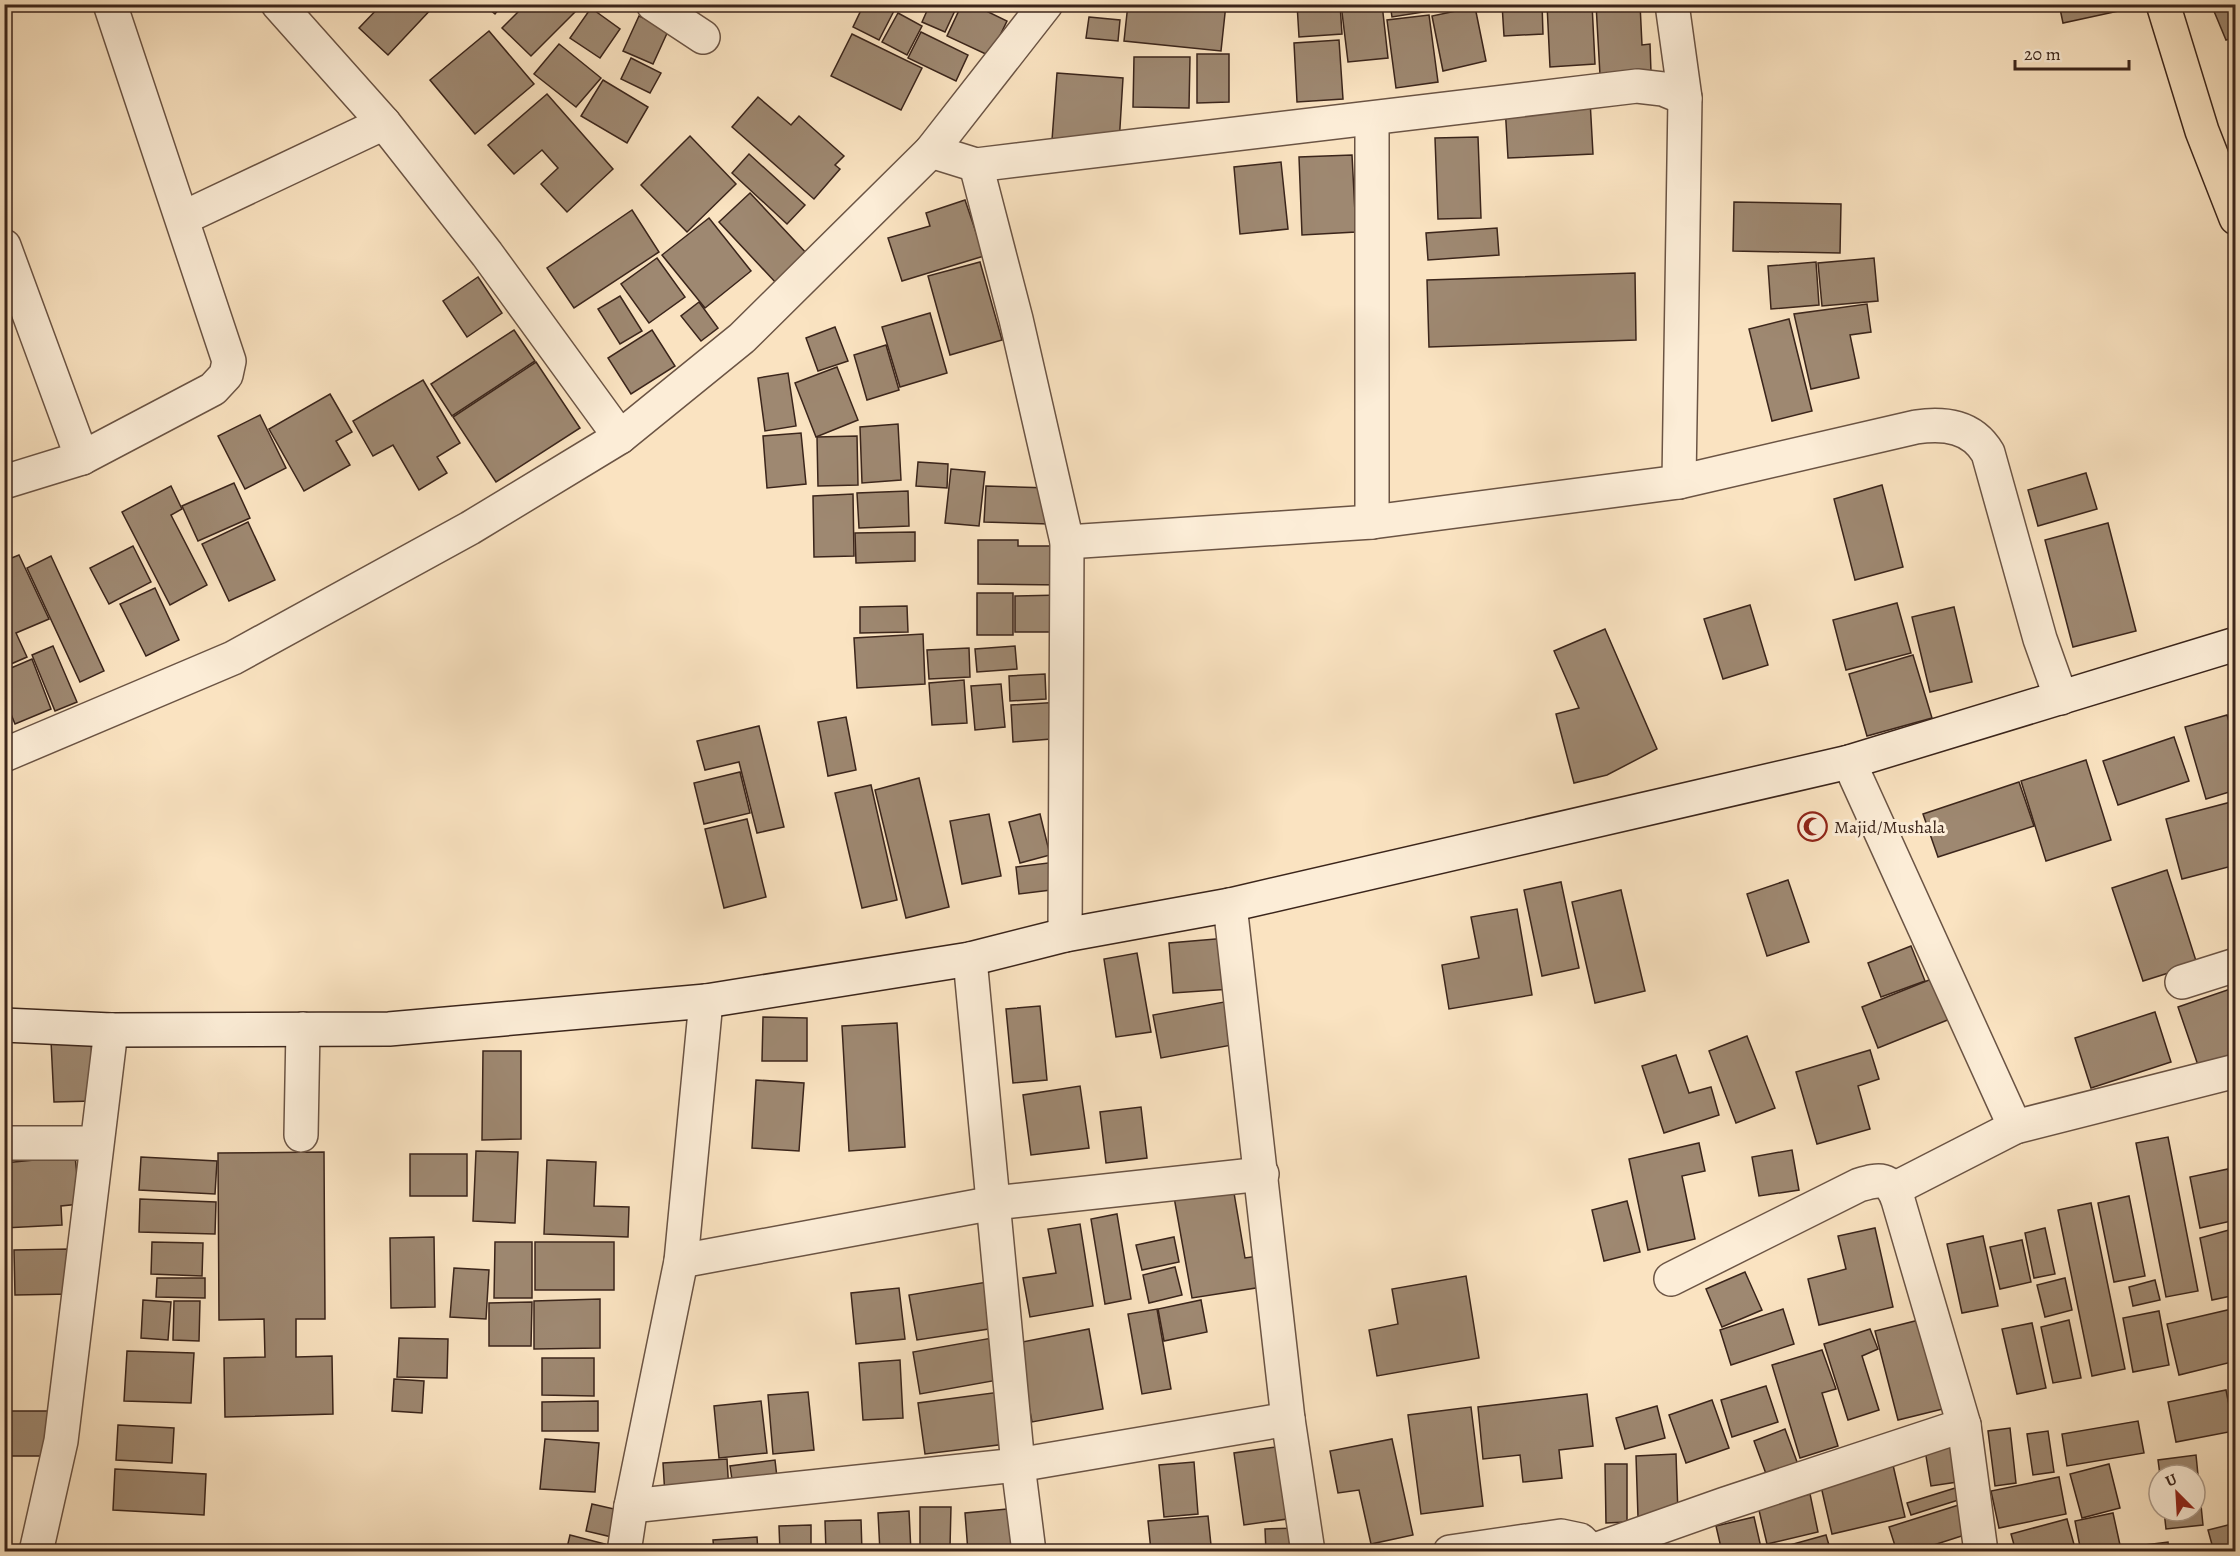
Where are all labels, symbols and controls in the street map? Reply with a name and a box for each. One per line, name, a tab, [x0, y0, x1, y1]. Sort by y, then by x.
scale bar	[2015, 33, 2129, 71]
text: 20 m	[2024, 42, 2061, 66]
mosque icon: Majid/Mushala	[1797, 811, 1829, 843]
place label: Majid/Mushala	[1834, 815, 1946, 839]
north arrow	[2147, 1463, 2207, 1523]
text: U	[2162, 1468, 2181, 1492]

